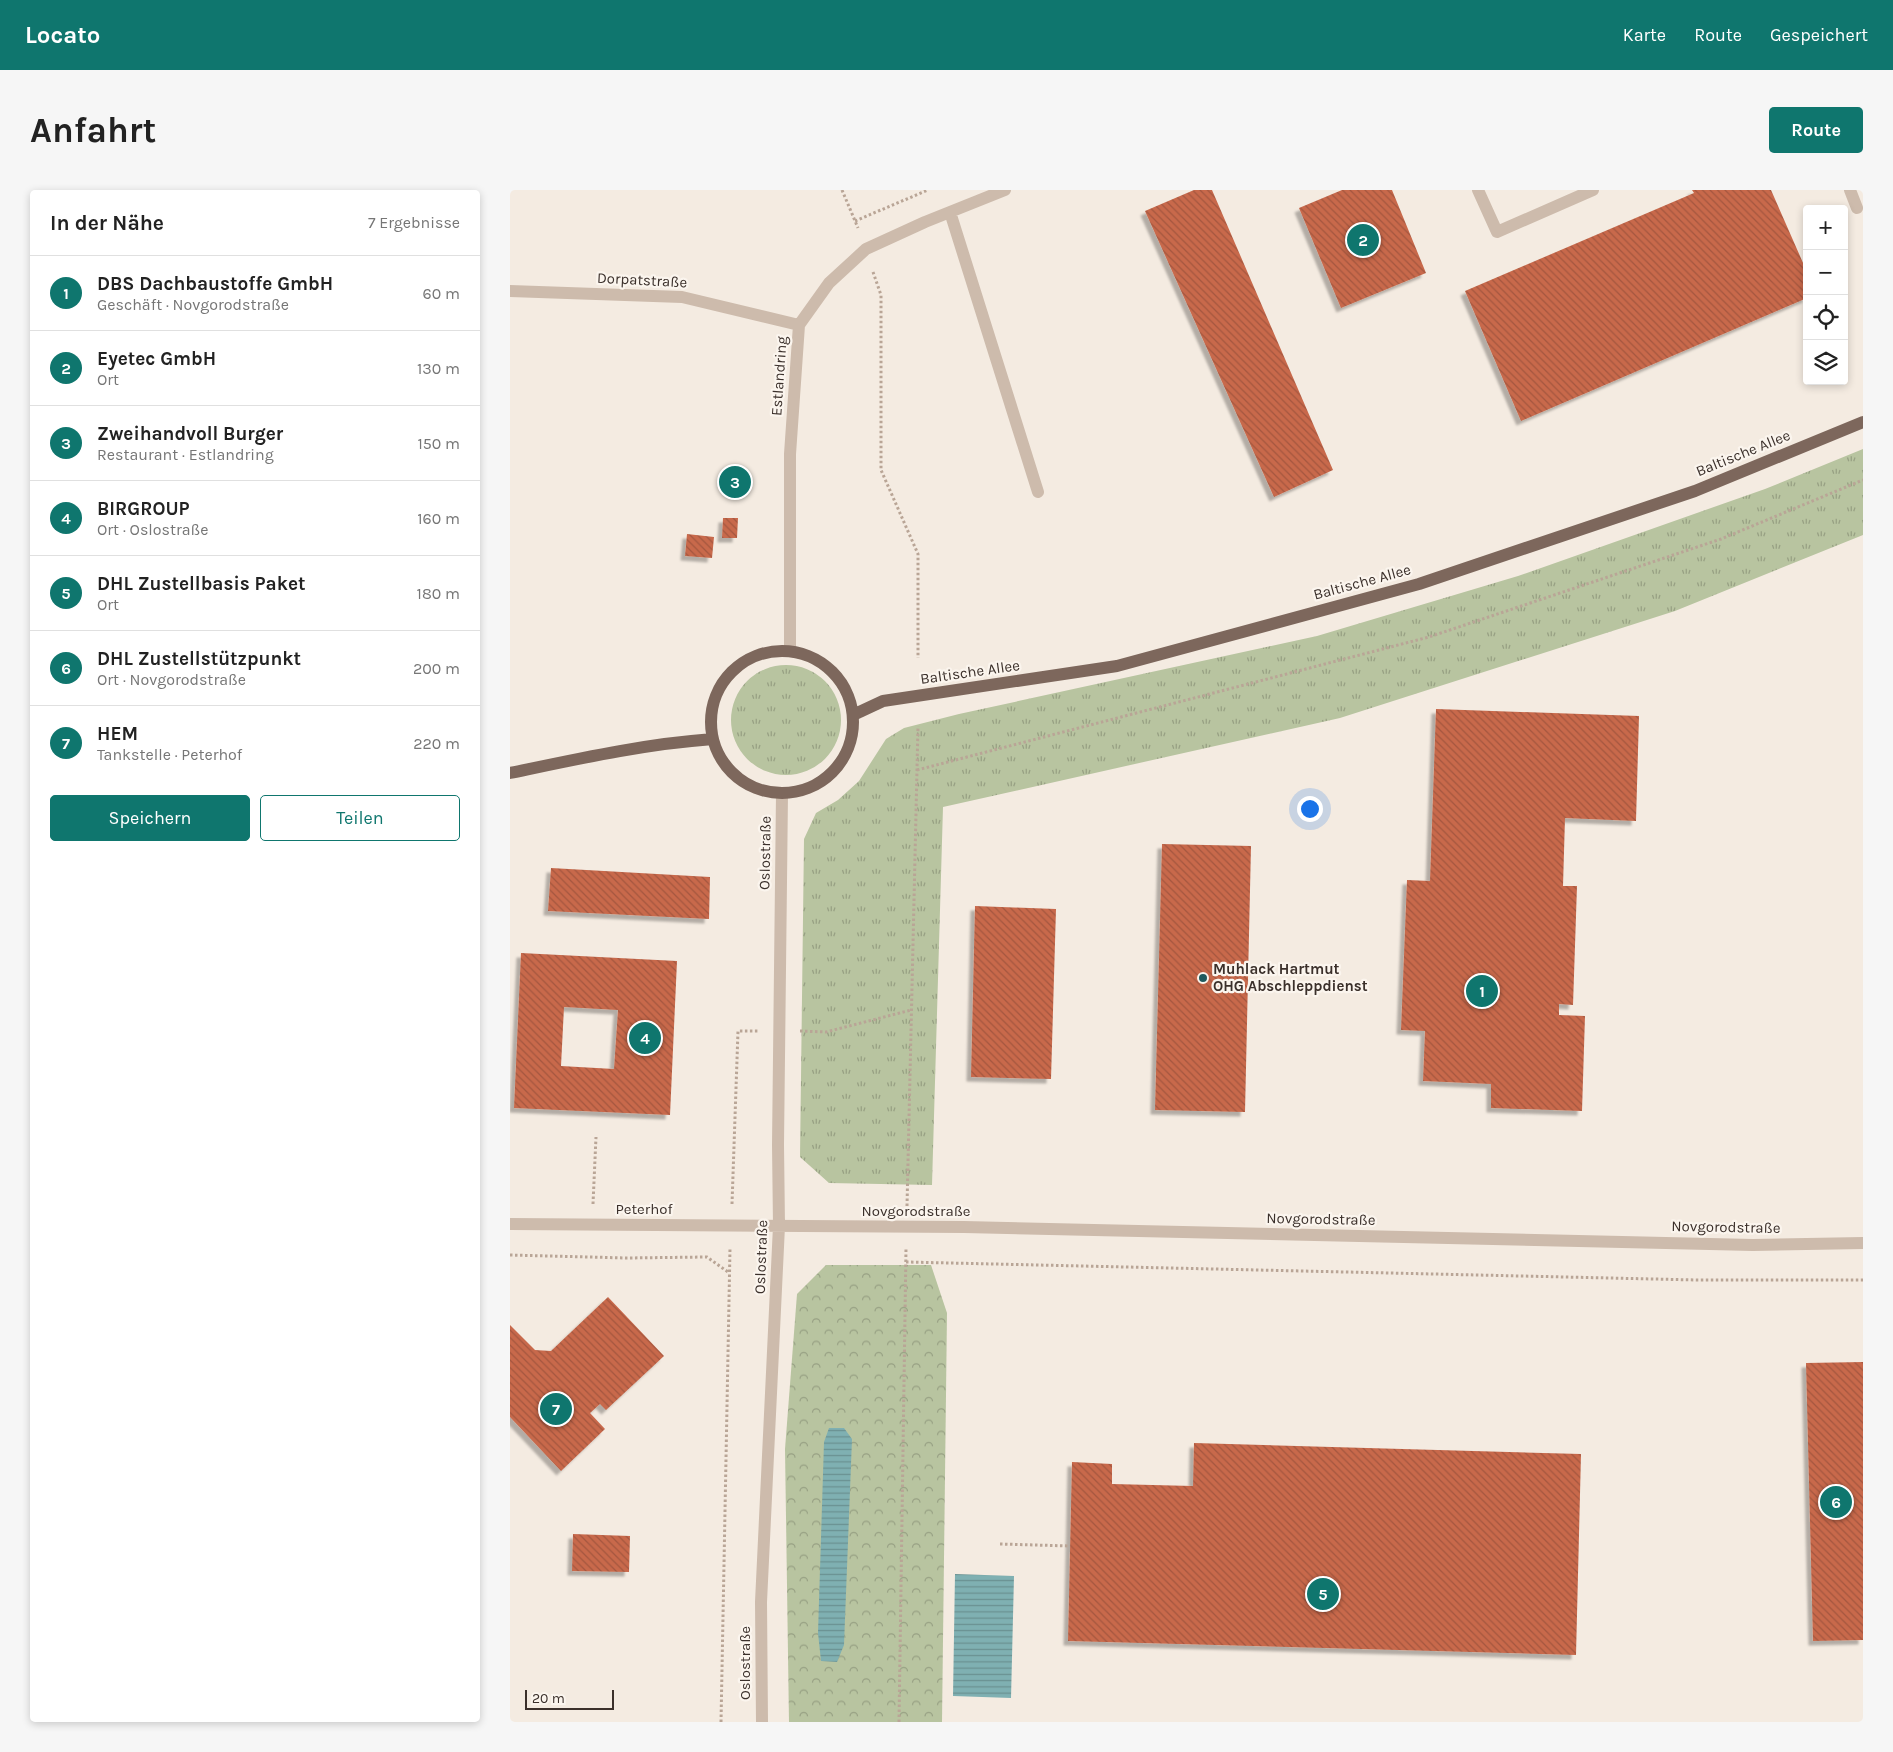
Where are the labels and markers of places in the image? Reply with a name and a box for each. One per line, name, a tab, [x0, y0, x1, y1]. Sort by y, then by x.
pin: 2	[1347, 221, 1379, 259]
pin: 3	[719, 463, 751, 501]
place label: Muhlack Hartmut OHG Abschleppdienst	[1213, 960, 1368, 995]
marker: Muhlack Hartmut OHG Abschleppdienst	[1197, 972, 1209, 984]
pin: 1	[1466, 972, 1498, 1010]
pin: 4	[629, 1019, 661, 1057]
pin: 7	[540, 1390, 572, 1428]
pin: 6	[1820, 1483, 1852, 1521]
pin: 5	[1307, 1575, 1339, 1613]

